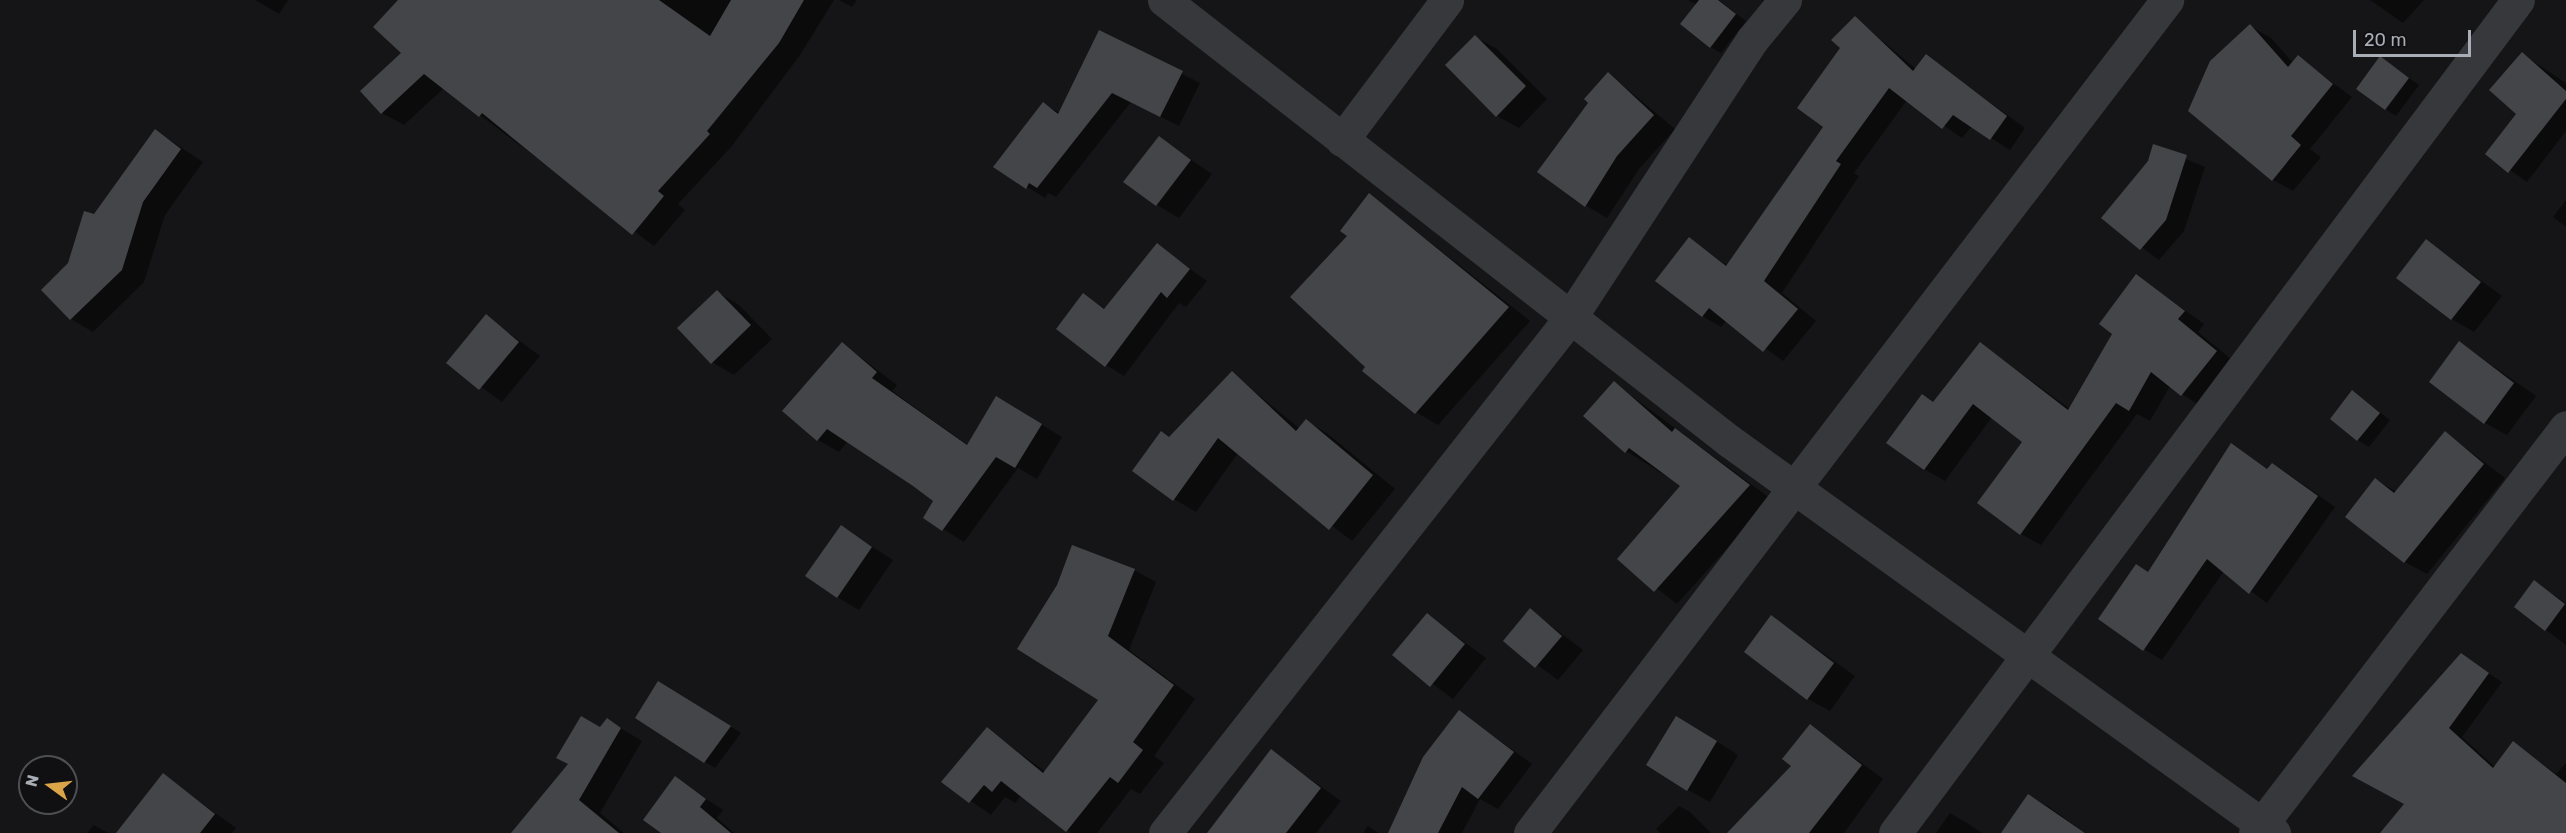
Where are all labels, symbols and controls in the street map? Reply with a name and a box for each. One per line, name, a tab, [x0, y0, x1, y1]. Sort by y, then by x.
scale bar	[2356, 18, 2474, 56]
text: 20 m	[2364, 29, 2406, 51]
north arrow	[18, 755, 78, 815]
text: N	[21, 773, 43, 789]

